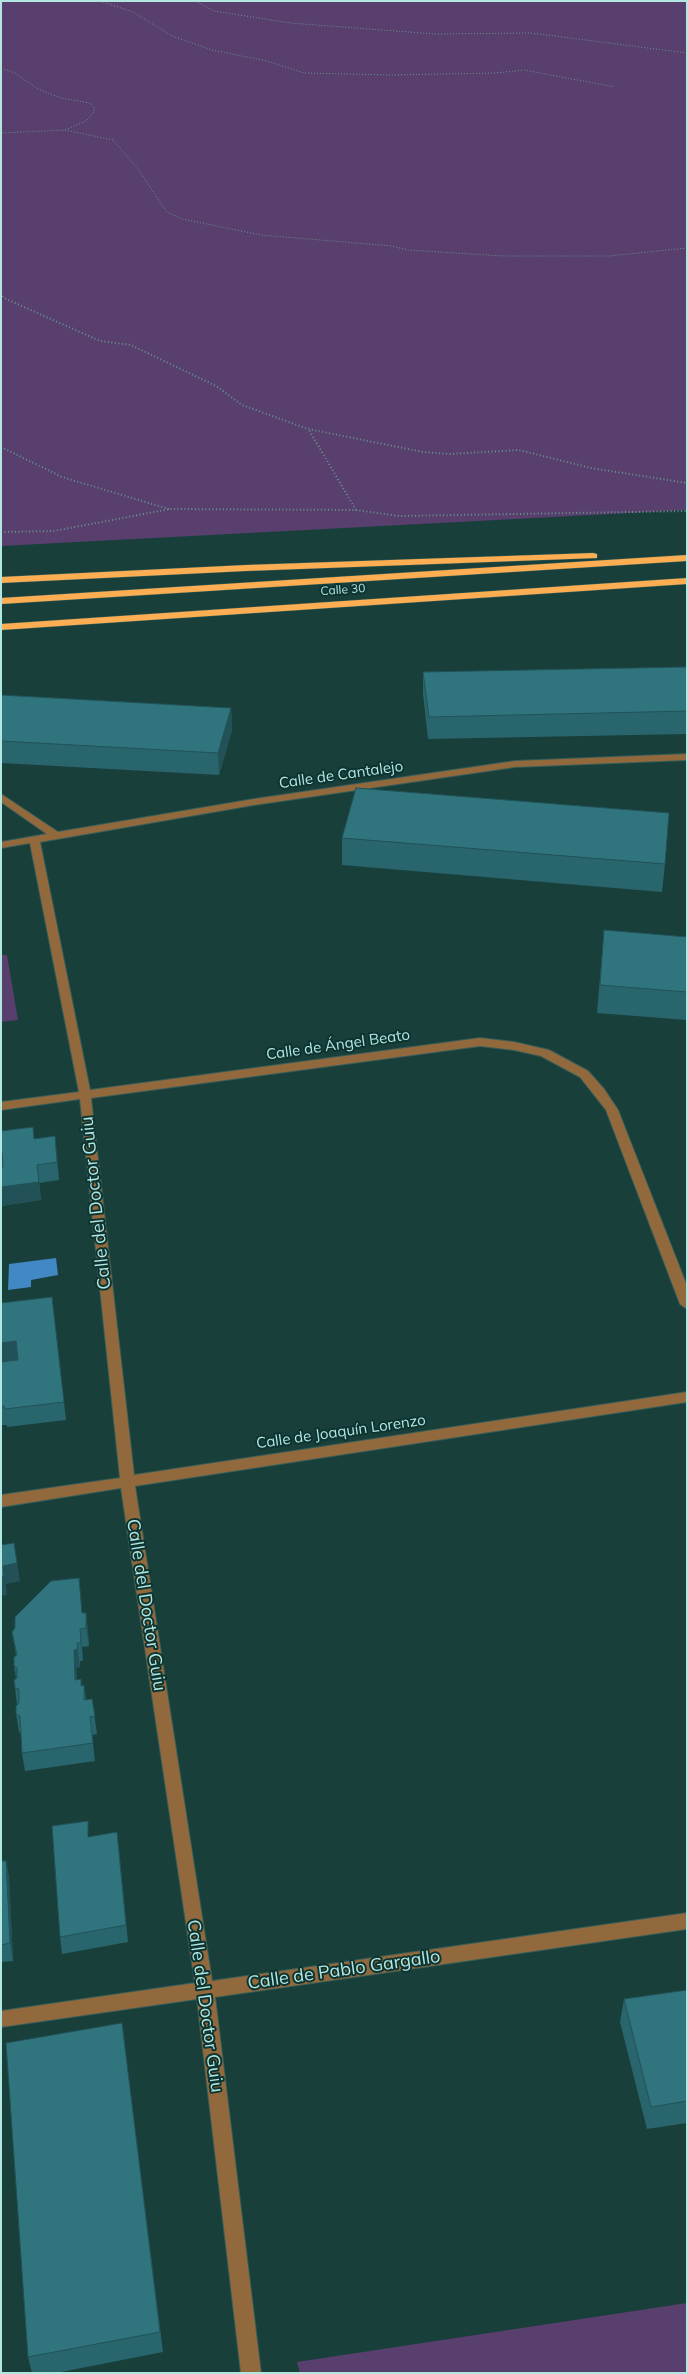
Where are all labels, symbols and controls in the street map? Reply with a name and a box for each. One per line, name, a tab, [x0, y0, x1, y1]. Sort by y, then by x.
street label: Calle 30	[320, 581, 366, 599]
street label: Calle de Cantalejo	[278, 757, 404, 793]
street label: Calle de Ángel Beato	[265, 1026, 411, 1064]
street label: Calle del Doctor Guiu	[76, 1115, 116, 1291]
street label: Calle de Joaquín Lorenzo	[255, 1411, 427, 1453]
street label: Calle del Doctor Guiu	[122, 1517, 170, 1693]
street label: Calle del Doctor Guiu	[182, 1918, 228, 2094]
street label: Calle de Pablo Gargallo	[246, 1946, 442, 1994]

